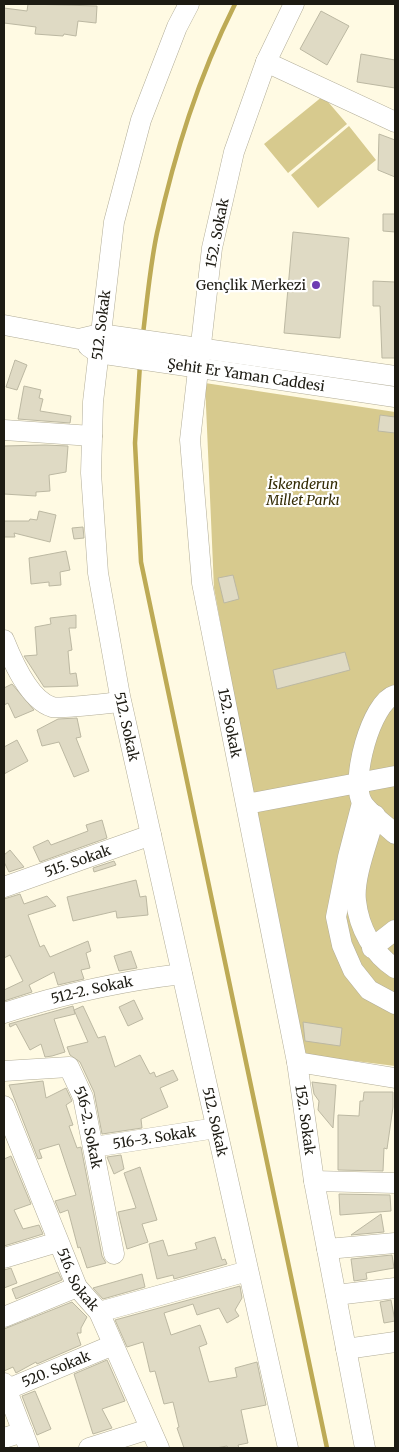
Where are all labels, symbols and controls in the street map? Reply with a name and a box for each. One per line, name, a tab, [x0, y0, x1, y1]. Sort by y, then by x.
street label: 152. Sokak	[201, 197, 233, 269]
place label: Gençlik Merkezi	[196, 276, 306, 294]
marker: Gençlik Merkezi	[310, 279, 322, 291]
street label: 512. Sokak	[88, 289, 114, 361]
street label: Şehit Er Yaman Caddesi	[166, 354, 327, 396]
park label: İskenderun Millet Parkı	[265, 475, 340, 509]
street label: 152. Sokak	[214, 687, 245, 760]
street label: 512. Sokak	[110, 691, 143, 763]
street label: 515. Sokak	[42, 841, 113, 881]
street label: 512-2. Sokak	[49, 972, 134, 1008]
street label: 516-2. Sokak	[70, 1083, 106, 1170]
street label: 152. Sokak	[291, 1084, 319, 1156]
street label: 512. Sokak	[199, 1085, 232, 1158]
street label: 516-3. Sokak	[111, 1122, 197, 1153]
street label: 516. Sokak	[53, 1245, 103, 1315]
street label: 520. Sokak	[19, 1347, 93, 1391]

